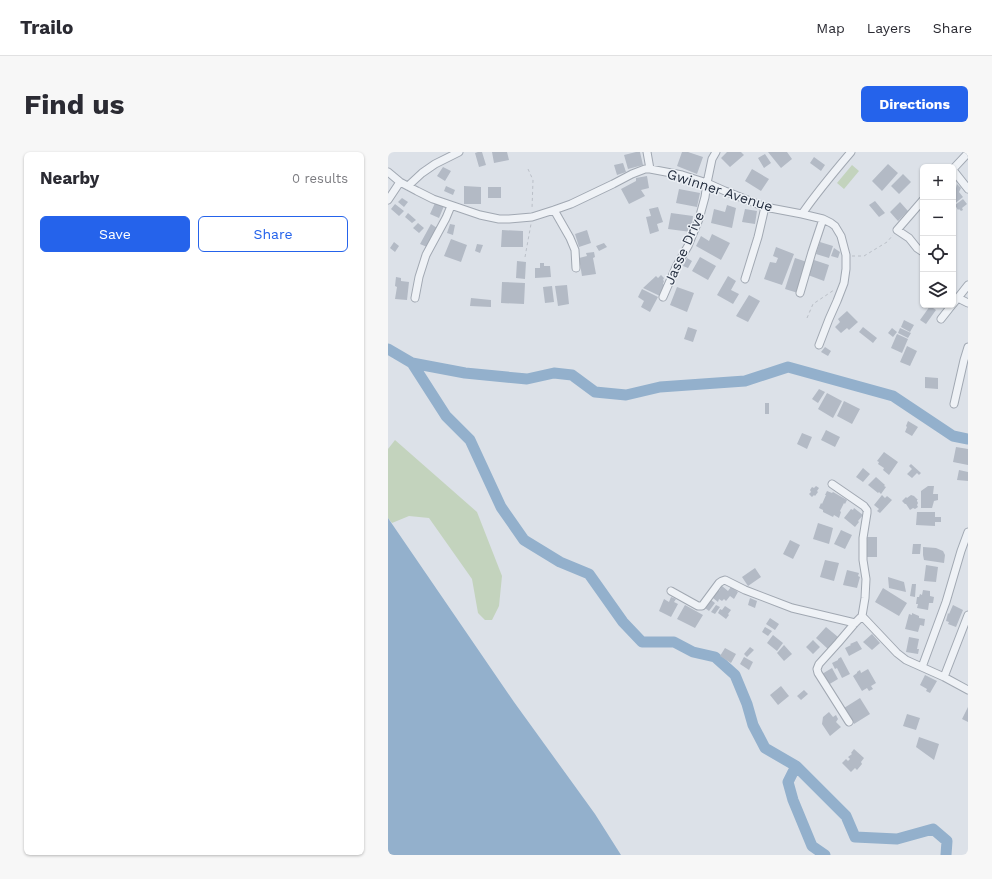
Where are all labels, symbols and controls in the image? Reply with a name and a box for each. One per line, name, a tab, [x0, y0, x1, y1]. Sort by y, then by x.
text: Trailo	[20, 16, 73, 39]
text: Map	[816, 20, 845, 36]
text: Layers	[867, 20, 911, 36]
text: Share	[933, 20, 972, 36]
button: Directions	[861, 86, 968, 122]
text: Find us	[24, 88, 124, 121]
map controls	[920, 164, 956, 308]
button: +	[920, 164, 956, 200]
street label: Gwinner Avenue	[665, 165, 775, 215]
text: Nearby	[40, 168, 99, 188]
text: 0 results	[292, 171, 348, 186]
button: −	[920, 200, 956, 236]
street label: Jasse Drive	[661, 209, 707, 287]
button: Save	[40, 216, 190, 252]
button: Share	[198, 216, 348, 252]
button: locate	[920, 236, 956, 272]
button: layers	[920, 272, 956, 308]

